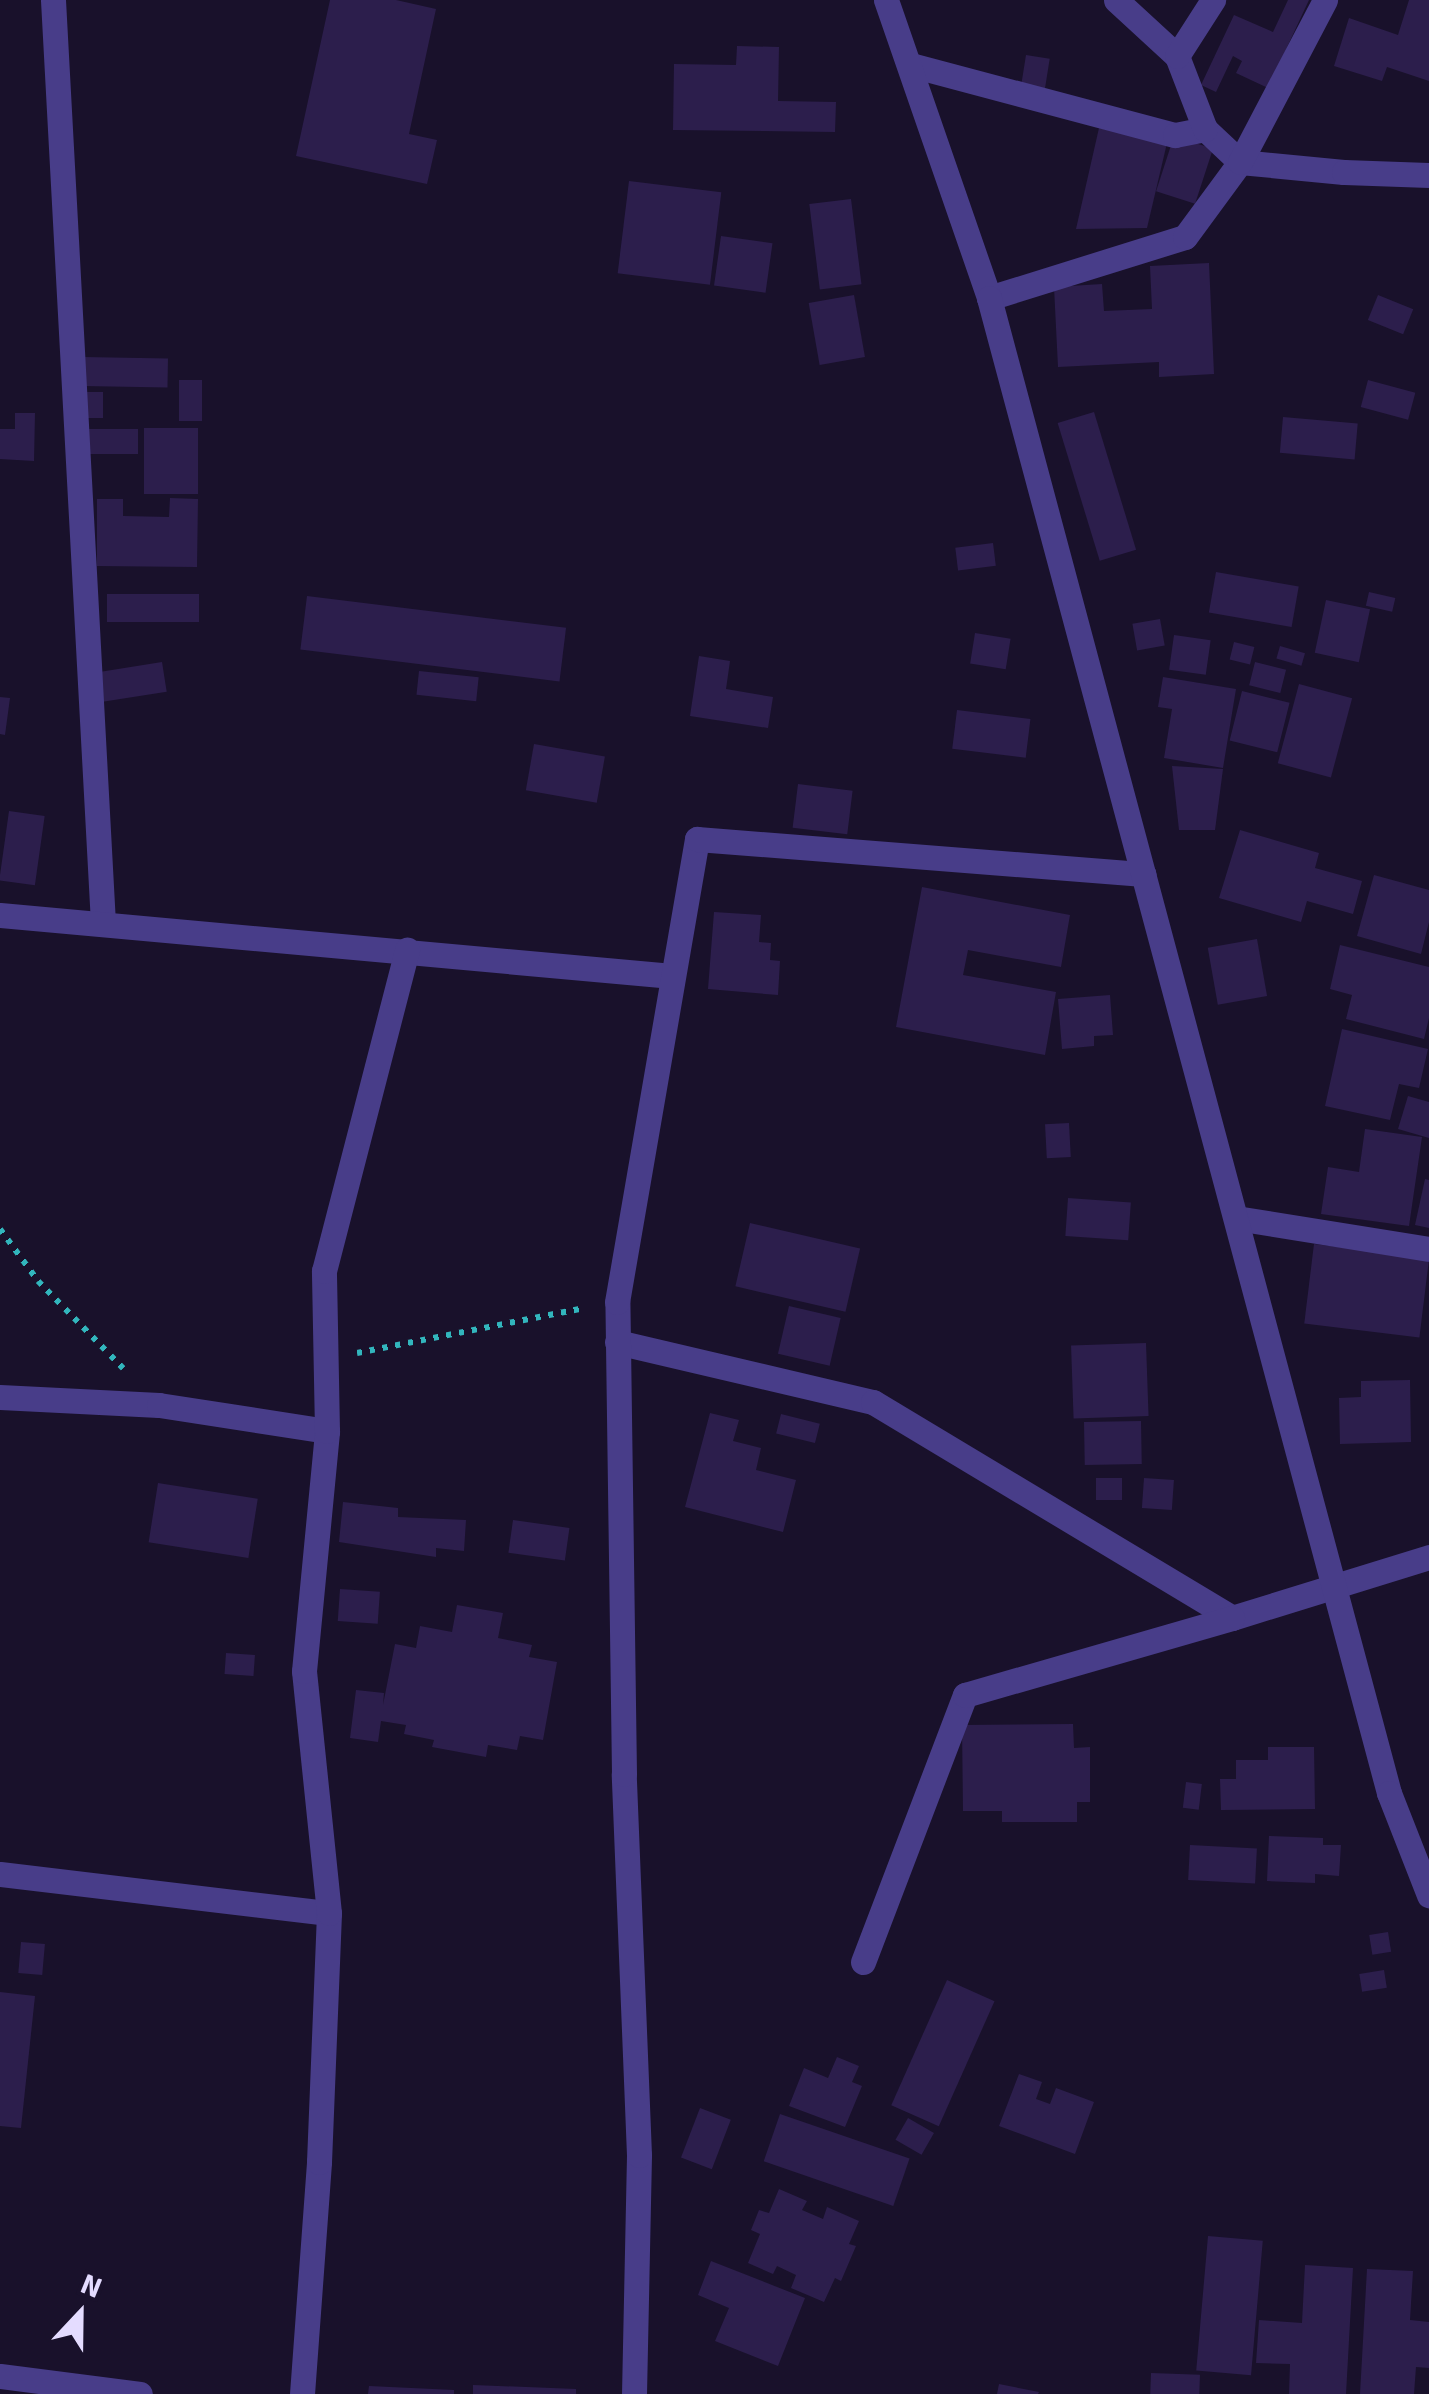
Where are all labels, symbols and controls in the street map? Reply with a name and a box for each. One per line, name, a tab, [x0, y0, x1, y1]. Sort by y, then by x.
north arrow	[30, 2264, 130, 2364]
text: N	[76, 2267, 107, 2306]

